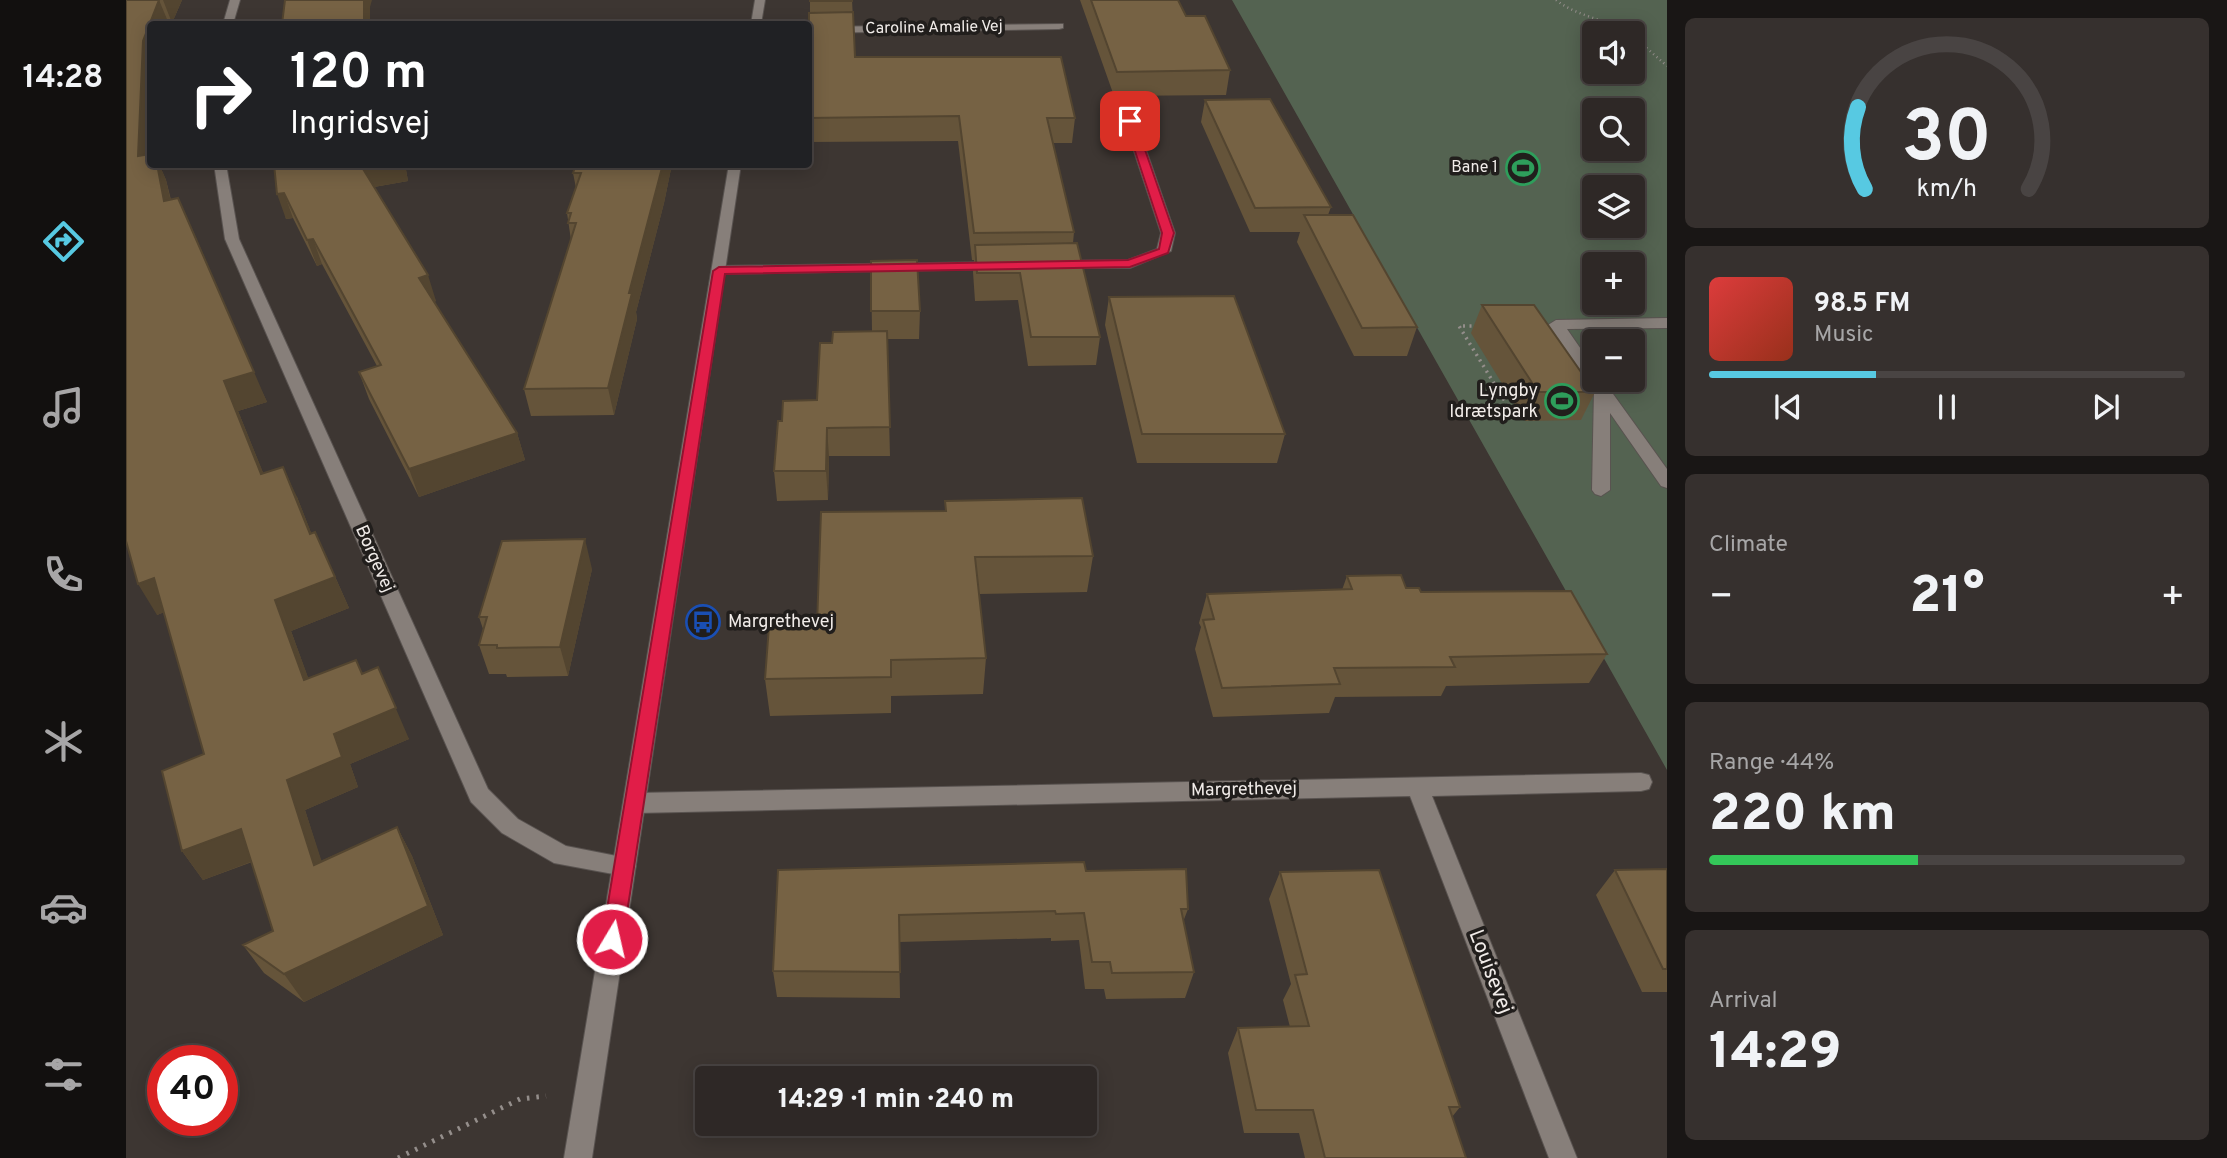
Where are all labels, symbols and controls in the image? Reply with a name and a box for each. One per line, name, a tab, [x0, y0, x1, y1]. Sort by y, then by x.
street label: Caroline Amalie Vej	[865, 17, 1003, 39]
map controls	[1582, 21, 1645, 392]
button: sound	[1582, 21, 1645, 84]
text: 120 m	[290, 44, 427, 106]
icon: right	[175, 49, 266, 140]
text: 14:28	[23, 59, 103, 99]
pin	[1100, 91, 1160, 151]
text: 30	[1902, 95, 1992, 187]
button: search	[1582, 98, 1645, 161]
icon: arrive	[1111, 102, 1149, 140]
text: Ingridsvej	[290, 105, 430, 145]
sports icon: Bane 1	[1504, 149, 1542, 187]
place label: Bane 1	[1451, 158, 1498, 178]
text: km/h	[1917, 174, 1977, 206]
button: layers	[1582, 175, 1645, 238]
icon: directions	[39, 217, 88, 266]
button: +	[1582, 252, 1645, 315]
text: 98.5 FM	[1814, 288, 1910, 321]
text: Music	[1814, 321, 1874, 350]
button: −	[1582, 329, 1645, 392]
place label: Lyngby Idrætspark	[1449, 380, 1538, 424]
sports icon: Lyngby Idrætspark	[1543, 382, 1581, 420]
icon: music	[39, 383, 88, 432]
icon: previous	[1769, 388, 1807, 426]
icon: pause	[1928, 388, 1966, 426]
icon: next	[2087, 388, 2125, 426]
street label: Borgevej	[349, 522, 399, 596]
text: Climate	[1709, 531, 1788, 560]
icon: phone	[39, 550, 88, 599]
text: 21°	[1910, 565, 1984, 631]
text: −	[1709, 574, 1734, 623]
text: +	[2160, 574, 2185, 623]
bus stop icon: Margrethevej	[684, 603, 722, 641]
place label: Margrethevej	[728, 611, 834, 634]
icon: climate	[39, 717, 88, 766]
text: Range · 44%	[1709, 749, 1834, 778]
street label: Margrethevej	[1191, 778, 1297, 802]
text: 220 km	[1709, 783, 1896, 849]
icon: car	[39, 883, 88, 932]
position arrow	[575, 902, 649, 976]
street label: Louisevej	[1462, 926, 1518, 1018]
text: Arrival	[1709, 987, 1778, 1016]
text: 14:29	[1709, 1021, 1841, 1087]
speed limit sign: 40	[147, 1045, 238, 1136]
icon: filters	[39, 1050, 88, 1099]
text: 14:29 · 1 min · 240 m	[778, 1084, 1014, 1117]

